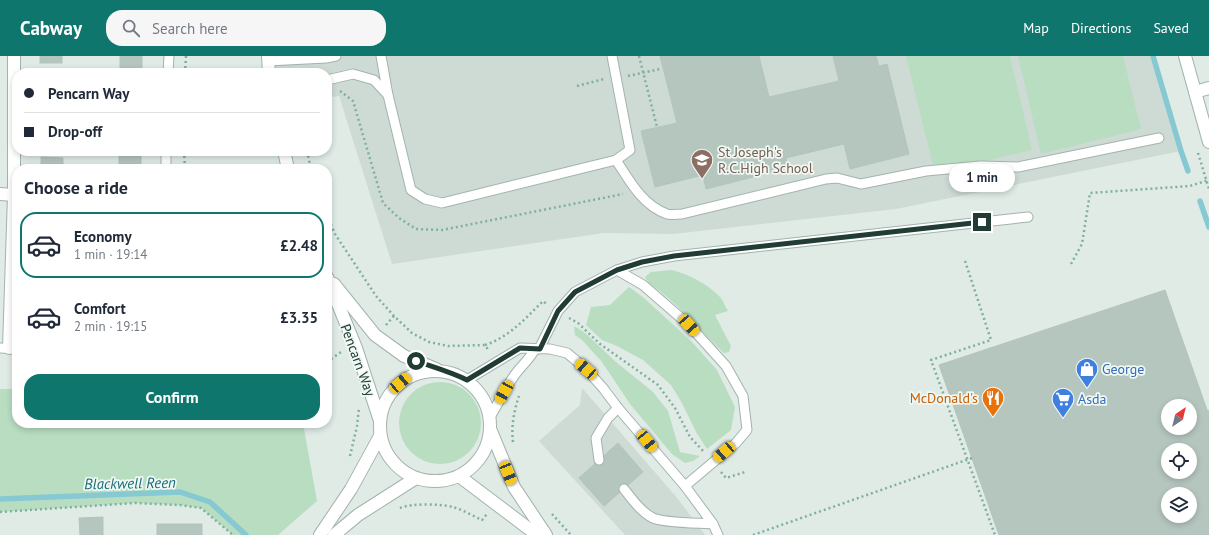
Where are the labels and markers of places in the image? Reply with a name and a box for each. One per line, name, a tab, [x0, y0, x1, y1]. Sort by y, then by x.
place label: St Joseph's R.C.High School	[718, 143, 813, 177]
school or university icon: St Joseph's R.C.High School	[689, 147, 715, 180]
shop icon: George	[1074, 356, 1100, 389]
place label: George	[1102, 360, 1144, 378]
restaurant icon: McDonald's	[980, 385, 1006, 418]
supermarket icon: Asda	[1050, 386, 1076, 419]
place label: McDonald's	[910, 389, 978, 407]
place label: Asda	[1078, 390, 1107, 408]

